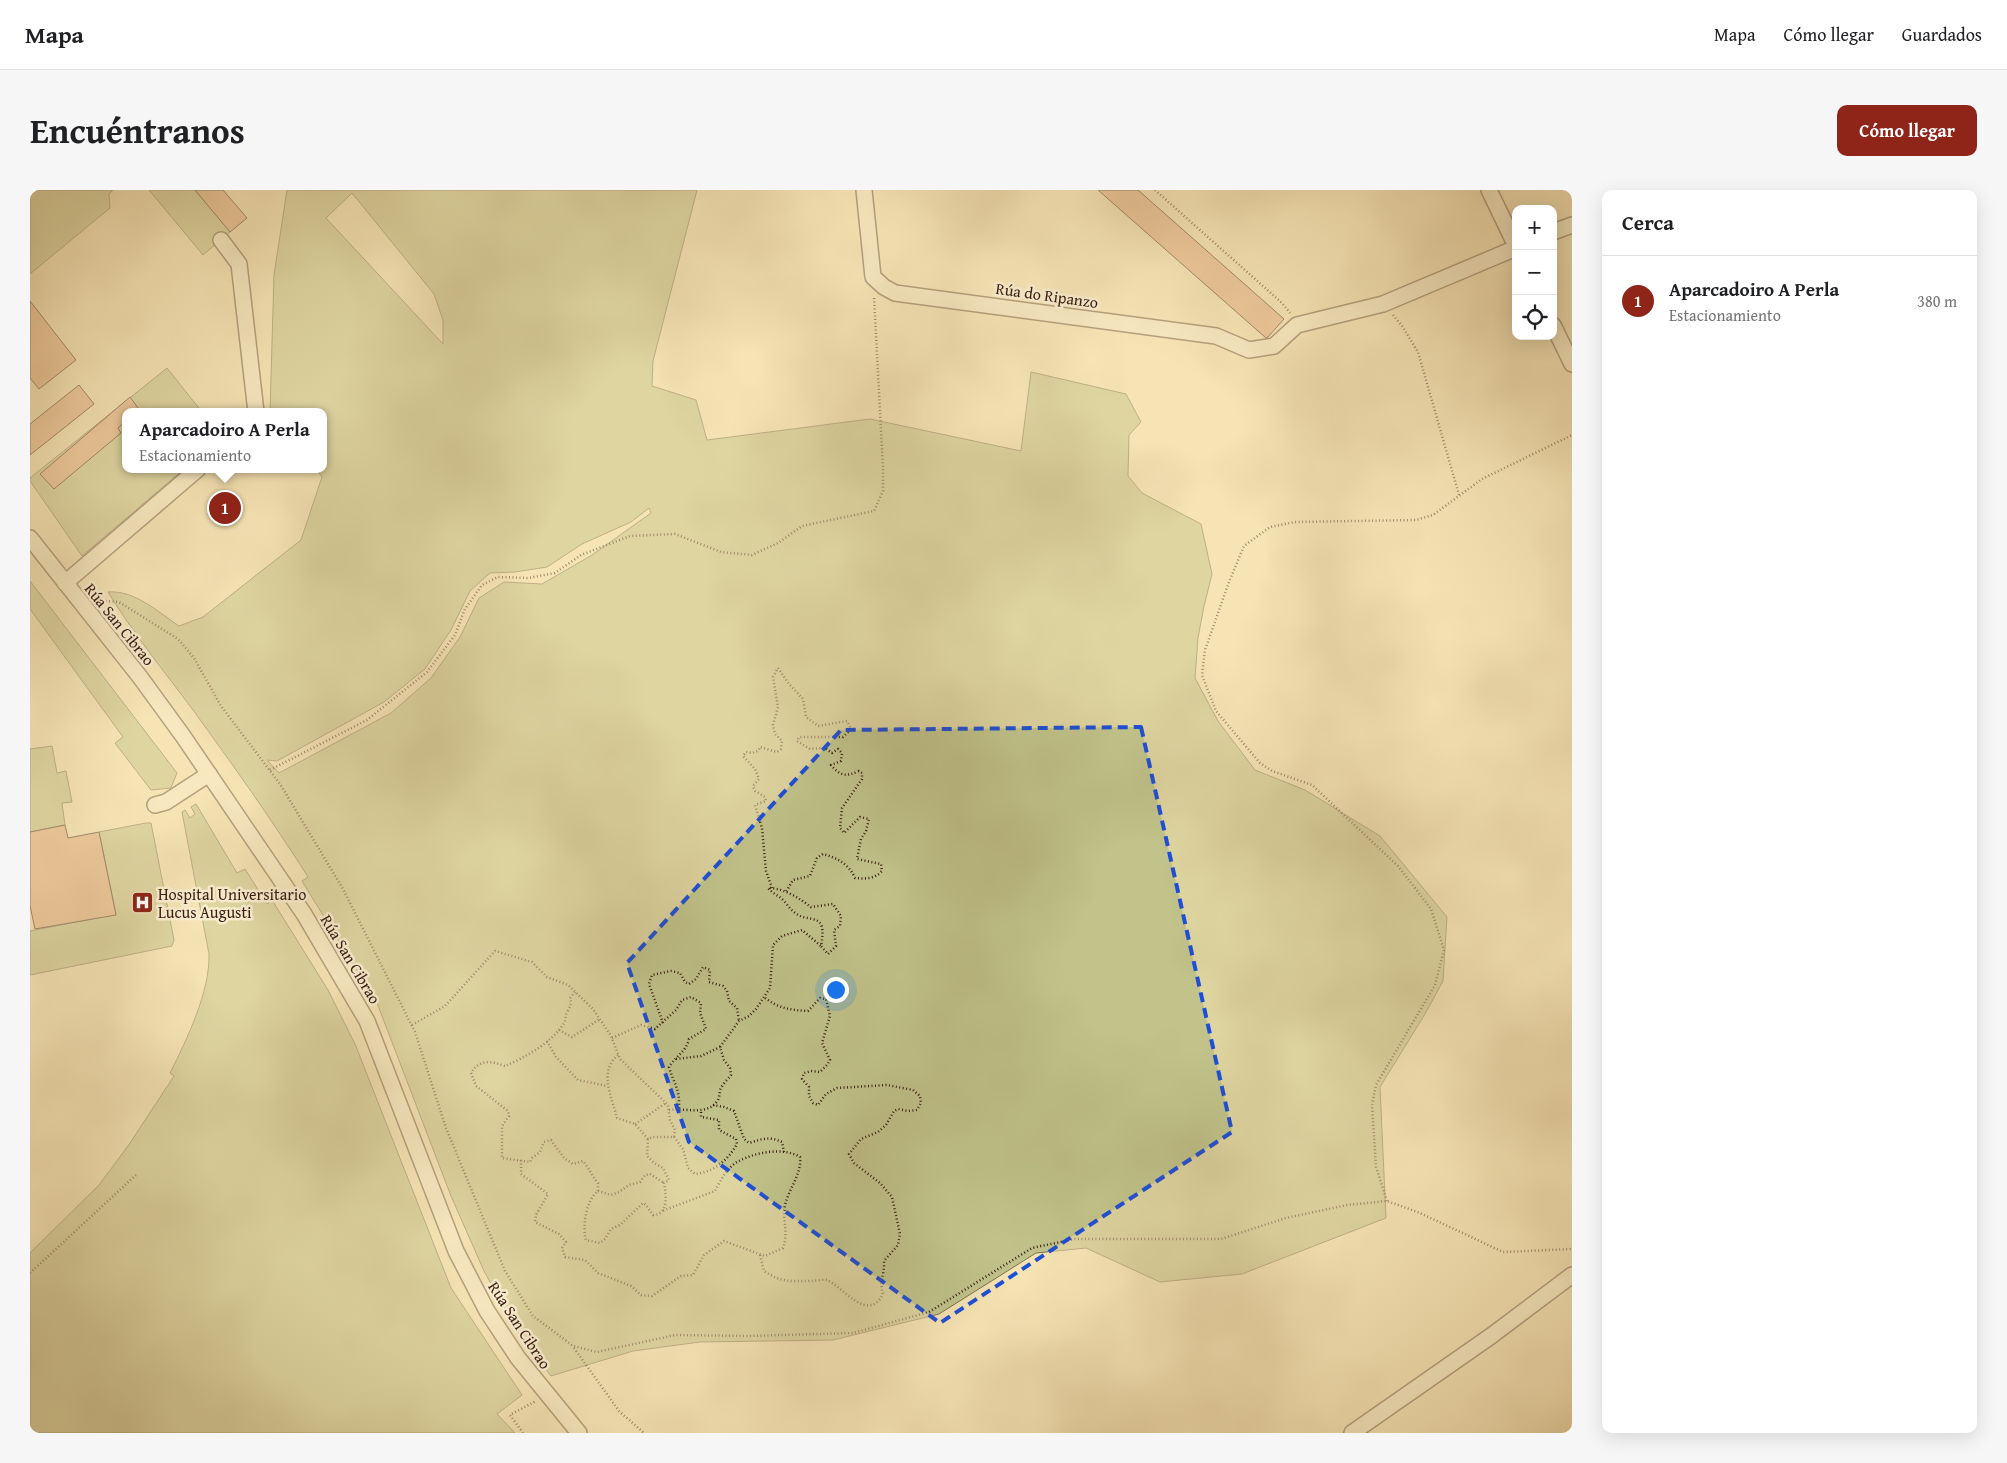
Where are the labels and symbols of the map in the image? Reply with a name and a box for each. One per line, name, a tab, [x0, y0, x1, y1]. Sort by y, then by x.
street label: Rúa do Ripanzo	[994, 276, 1100, 314]
pin: 1	[209, 489, 241, 527]
street label: Rúa San Cibrao	[79, 577, 161, 671]
place label: Hospital Universitario Lucus Augusti	[158, 882, 307, 924]
hospital icon: Hospital Universitario Lucus Augusti	[130, 891, 154, 915]
street label: Rúa San Cibrao	[315, 910, 387, 1008]
your location	[823, 977, 849, 1003]
street label: Rúa San Cibrao	[483, 1276, 557, 1374]

